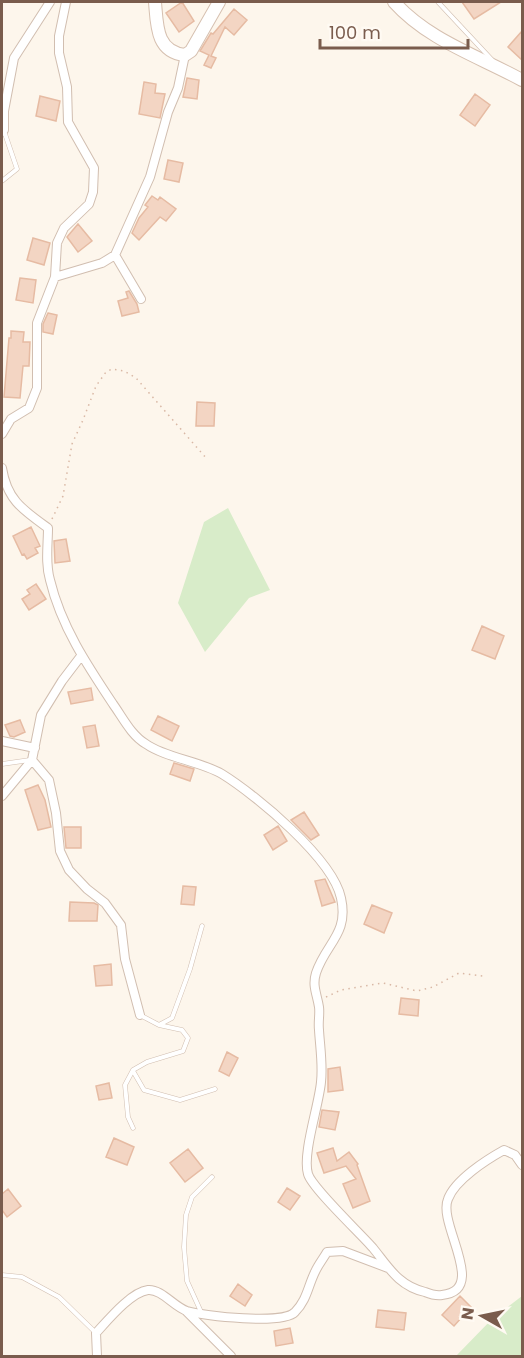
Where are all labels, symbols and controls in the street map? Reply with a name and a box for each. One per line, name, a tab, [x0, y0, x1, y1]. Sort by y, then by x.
scale bar	[320, 12, 468, 50]
text: 100 m	[329, 20, 381, 45]
north arrow	[452, 1286, 512, 1346]
text: N	[455, 1306, 480, 1321]

